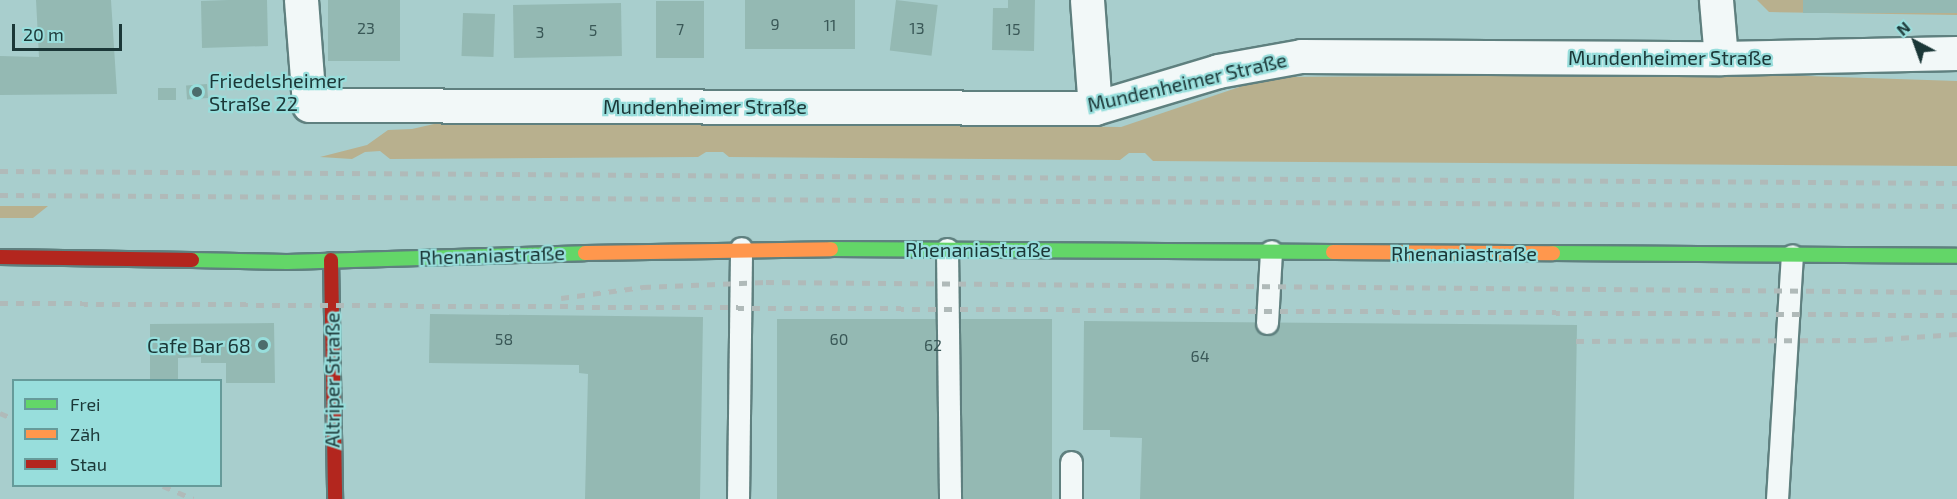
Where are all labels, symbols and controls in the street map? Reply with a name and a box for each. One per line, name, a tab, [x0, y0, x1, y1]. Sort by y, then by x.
scale bar	[15, 12, 124, 50]
north arrow	[1885, 12, 1945, 72]
house number: 9	[770, 14, 780, 34]
house number: 11	[824, 15, 836, 35]
text: N	[1892, 17, 1913, 39]
house number: 23	[357, 18, 375, 38]
house number: 13	[909, 18, 925, 38]
house number: 7	[676, 19, 684, 39]
house number: 15	[1006, 19, 1020, 39]
house number: 5	[589, 20, 597, 40]
house number: 3	[536, 22, 544, 42]
text: 20 m	[23, 23, 64, 45]
street label: Mundenheimer Straße	[1568, 45, 1772, 69]
street label: Mundenheimer Straße	[1085, 47, 1289, 117]
place label: Friedelsheimer Straße 22	[209, 68, 345, 115]
marker: Friedelsheimer Straße 22	[190, 85, 204, 99]
street label: Mundenheimer Straße	[603, 94, 807, 118]
street label: Rhenaniastraße	[905, 237, 1051, 261]
street label: Rhenaniastraße	[419, 240, 565, 270]
street label: Rhenaniastraße	[1391, 241, 1537, 265]
street label: Altriper Straße	[320, 312, 344, 448]
house number: 58	[495, 329, 513, 349]
house number: 60	[830, 329, 848, 349]
place label: Cafe Bar 68	[147, 333, 251, 357]
house number: 62	[924, 335, 942, 355]
marker: Cafe Bar 68	[256, 338, 270, 352]
house number: 64	[1191, 346, 1209, 366]
legend	[12, 379, 222, 487]
text: Frei	[70, 393, 101, 415]
text: Zäh	[70, 423, 101, 445]
text: Stau	[70, 453, 107, 475]

